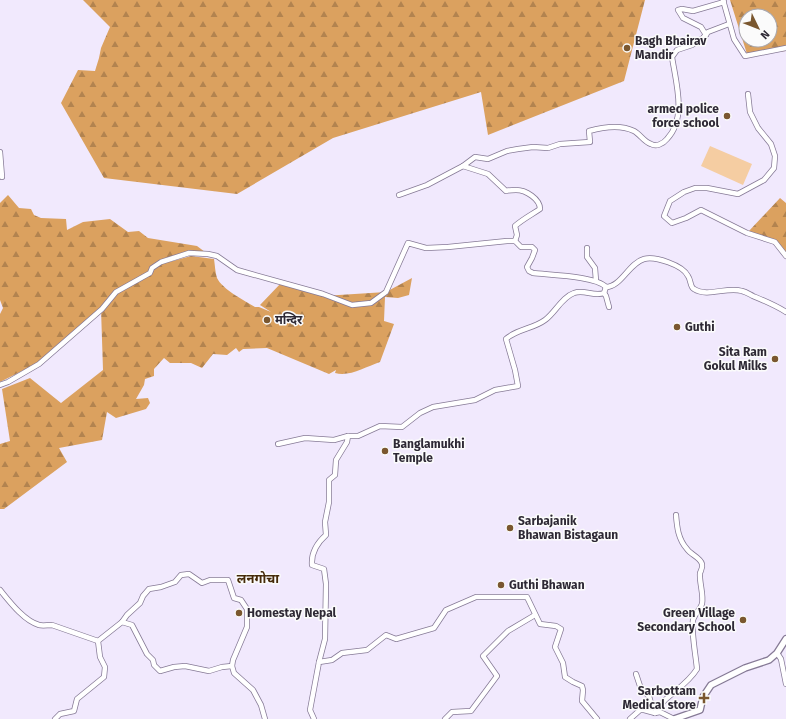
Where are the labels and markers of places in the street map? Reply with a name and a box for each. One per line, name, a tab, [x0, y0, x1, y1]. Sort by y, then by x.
place label: Bagh Bhairav Mandir	[635, 34, 707, 62]
marker: Bagh Bhairav Mandir	[622, 43, 632, 53]
place label: armed police force school	[648, 102, 719, 130]
marker: armed police force school	[722, 111, 732, 121]
place label: मन्दिर	[275, 312, 303, 327]
marker: मन्दिर	[262, 315, 272, 325]
place label: Guthi	[685, 320, 715, 334]
marker: Guthi	[672, 322, 682, 332]
place label: Sita Ram Gokul Milks	[704, 345, 767, 373]
marker: Sita Ram Gokul Milks	[770, 354, 780, 364]
place label: Banglamukhi Temple	[393, 437, 465, 465]
marker: Banglamukhi Temple	[380, 446, 390, 456]
place label: Sarbajanik Bhawan Bistagaun	[518, 514, 618, 542]
marker: Sarbajanik Bhawan Bistagaun	[505, 523, 515, 533]
place label: Guthi Bhawan	[509, 578, 585, 592]
marker: Guthi Bhawan	[496, 580, 506, 590]
place label: Homestay Nepal	[247, 606, 337, 620]
place label: Green Village Secondary School	[637, 606, 735, 634]
marker: Homestay Nepal	[234, 608, 244, 618]
marker: Green Village Secondary School	[738, 615, 748, 625]
place label: Sarbottam Medical store	[623, 684, 696, 712]
marker: Sarbottam Medical store	[699, 693, 709, 703]

